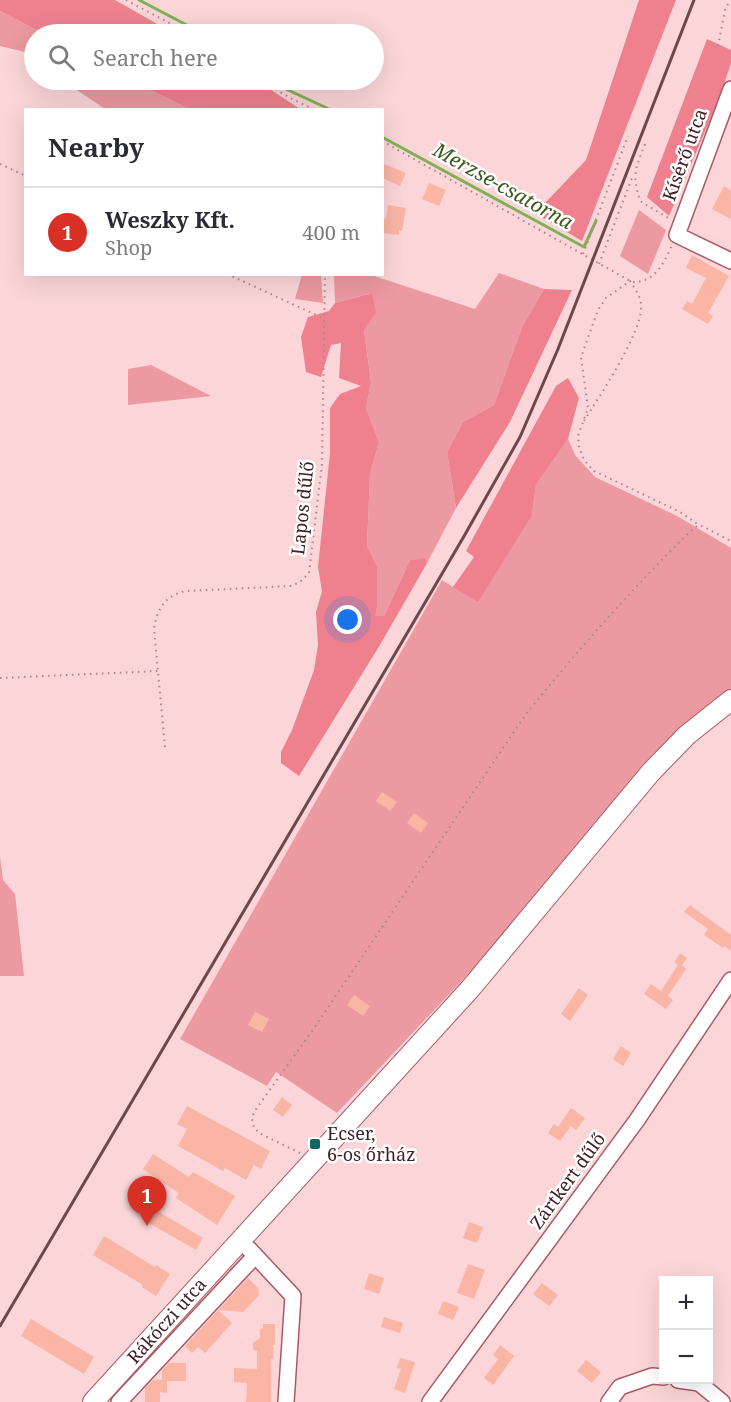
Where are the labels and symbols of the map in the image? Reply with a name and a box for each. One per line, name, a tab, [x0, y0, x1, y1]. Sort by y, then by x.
street label: Kísérő utca	[656, 105, 712, 204]
water label: Merzse-csatorna	[428, 135, 578, 235]
street label: Lapos dűlő	[285, 460, 319, 556]
your location	[333, 605, 362, 634]
place label: Ecser, 6-os őrház	[327, 1121, 415, 1166]
street label: Zártkert dűlő	[524, 1128, 610, 1233]
marker: Ecser, 6-os őrház	[308, 1137, 322, 1151]
pin: 1	[128, 1176, 166, 1226]
street label: Rákóczi utca	[121, 1272, 211, 1368]

